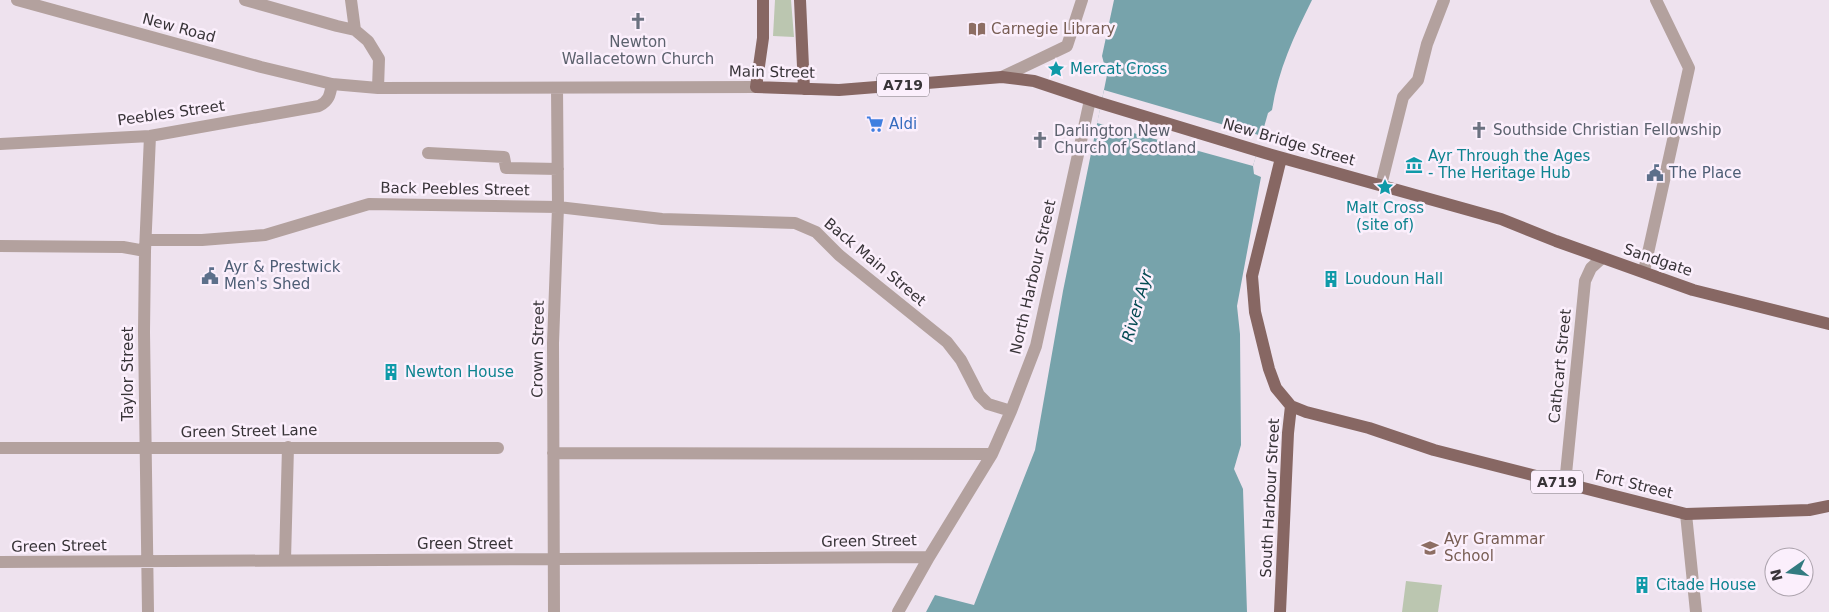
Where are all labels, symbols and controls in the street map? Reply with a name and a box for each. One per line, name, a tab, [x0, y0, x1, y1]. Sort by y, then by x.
street label: New Road	[140, 10, 218, 46]
church icon: Newton Wallacetown Church	[628, 11, 648, 31]
library icon: Carnegie Library	[967, 19, 987, 39]
place label: Carnegie Library	[991, 20, 1116, 38]
place label: Newton Wallacetown Church	[562, 33, 714, 68]
place icon: Mercat Cross	[1046, 59, 1066, 79]
place label: Mercat Cross	[1070, 60, 1167, 78]
street label: Main Street	[729, 62, 815, 82]
road number: A719	[877, 74, 929, 96]
street label: Peebles Street	[116, 97, 226, 129]
supermarket icon: Aldi	[865, 114, 885, 134]
place label: Aldi	[889, 115, 917, 133]
street label: New Bridge Street	[1221, 115, 1357, 170]
church icon: Southside Christian Fellowship	[1469, 120, 1489, 140]
place label: Southside Christian Fellowship	[1493, 121, 1722, 139]
place label: Darlington New Church of Scotland	[1054, 122, 1196, 157]
church icon: Darlington New Church of Scotland	[1030, 130, 1050, 150]
place label: Ayr Through the Ages - The Heritage Hub	[1428, 147, 1590, 182]
museum icon: Ayr Through the Ages - The Heritage Hub	[1404, 155, 1424, 175]
public building icon: The Place	[1645, 163, 1665, 183]
place label: The Place	[1668, 164, 1742, 182]
place icon: Malt Cross (site of)	[1375, 177, 1395, 197]
street label: Back Peebles Street	[380, 179, 530, 199]
street label: North Harbour Street	[1006, 198, 1060, 356]
place label: Malt Cross (site of)	[1346, 199, 1424, 234]
street label: Back Main Street	[820, 214, 930, 310]
street label: Sandgate	[1621, 240, 1695, 280]
place label: Ayr & Prestwick Men's Shed	[224, 258, 341, 293]
public building icon: Ayr & Prestwick Men's Shed	[200, 266, 220, 286]
water label: River Ayr	[1118, 267, 1157, 344]
building icon: Loudoun Hall	[1321, 269, 1341, 289]
place label: Loudoun Hall	[1345, 270, 1443, 288]
street label: Crown Street	[528, 300, 548, 398]
street label: Cathcart Street	[1545, 308, 1575, 424]
street label: Taylor Street	[119, 327, 137, 422]
building icon: Newton House	[381, 362, 401, 382]
place label: Newton House	[405, 363, 514, 381]
street label: South Harbour Street	[1257, 418, 1283, 578]
street label: Green Street Lane	[180, 421, 318, 441]
street label: Fort Street	[1593, 466, 1675, 502]
road number: A719	[1531, 471, 1583, 494]
place label: Ayr Grammar School	[1444, 530, 1545, 565]
street label: Green Street	[821, 531, 917, 551]
street label: Green Street	[417, 535, 513, 553]
street label: Green Street	[11, 536, 107, 556]
school or university icon: Ayr Grammar School	[1420, 538, 1440, 558]
north arrow	[1764, 547, 1814, 597]
text: N	[1767, 568, 1786, 583]
building icon: Citade House	[1632, 575, 1652, 595]
place label: Citade House	[1656, 576, 1756, 594]

